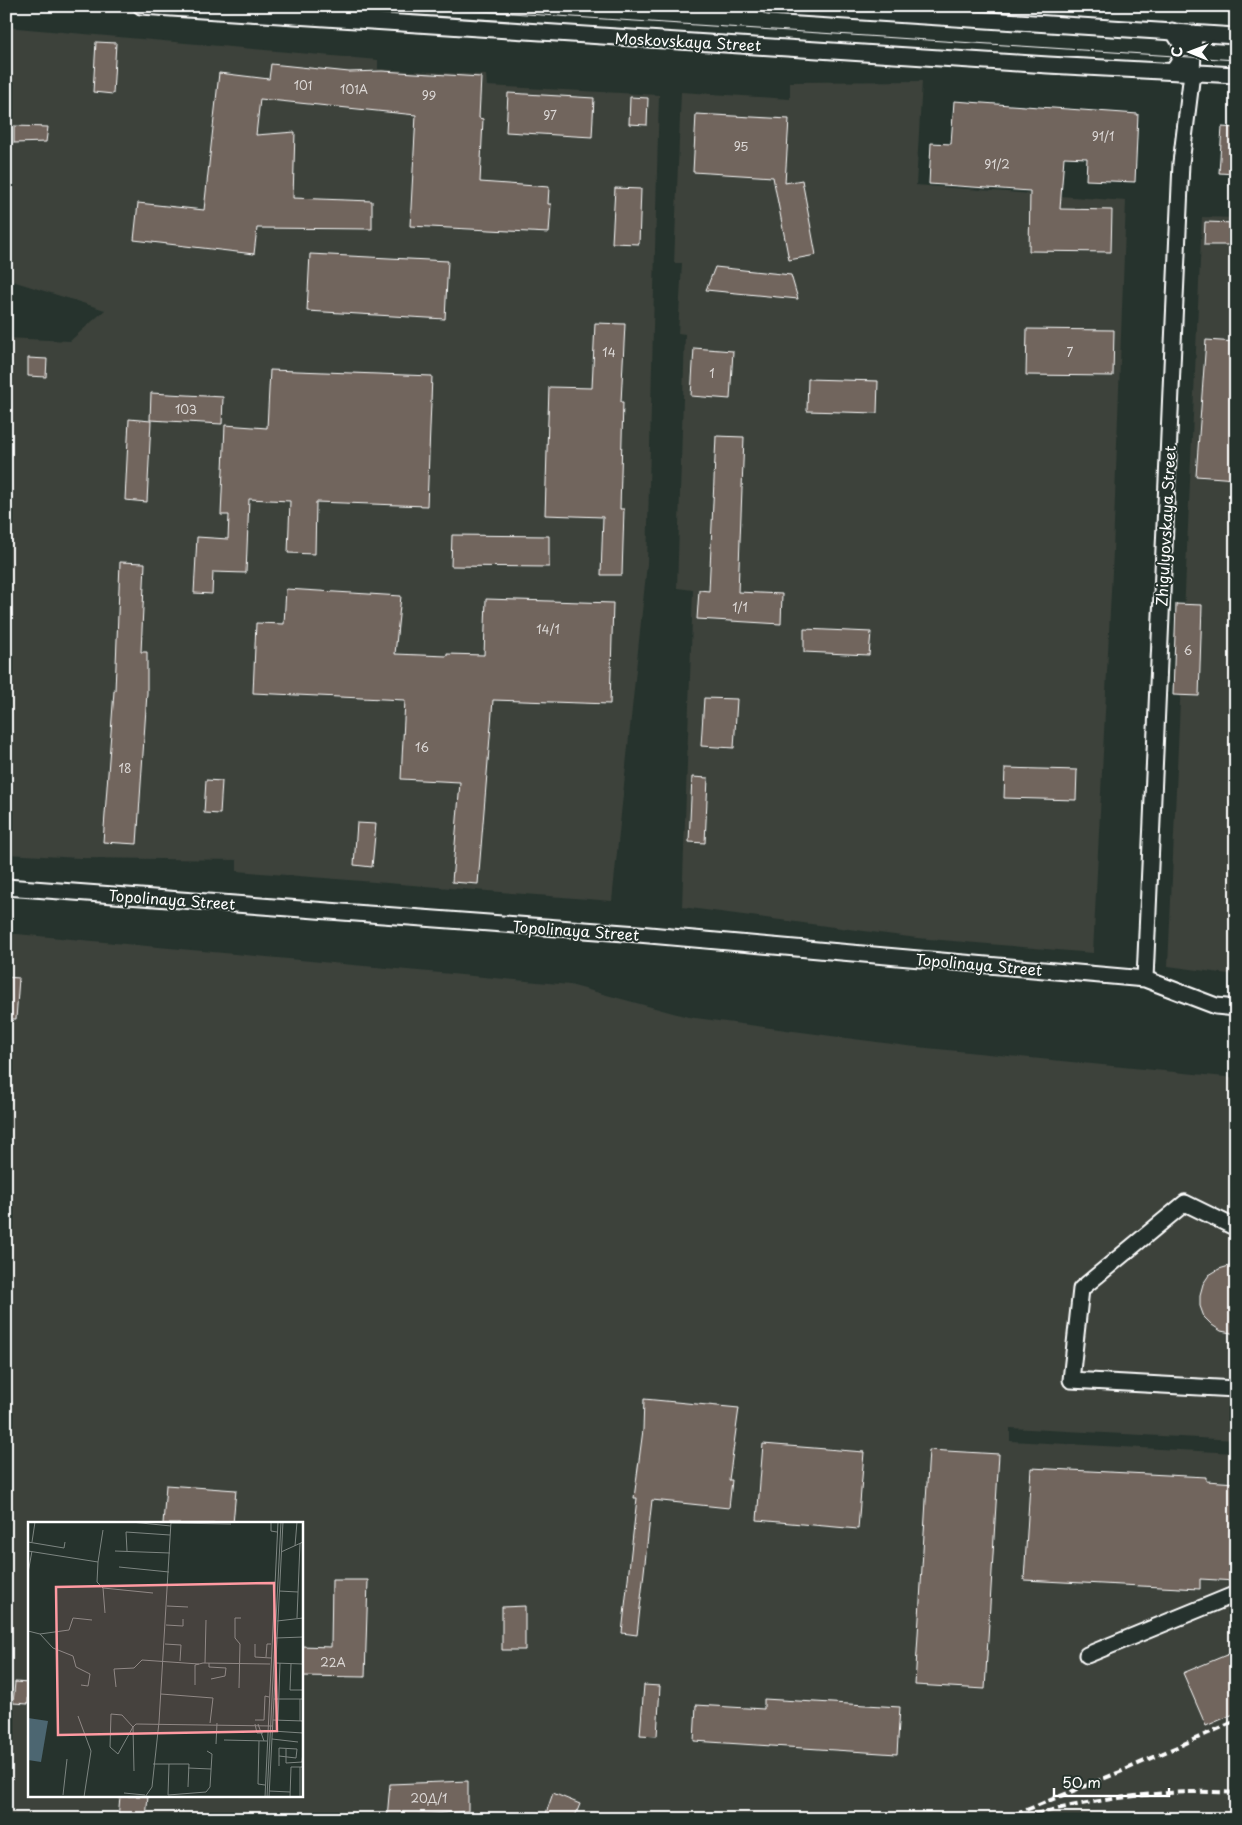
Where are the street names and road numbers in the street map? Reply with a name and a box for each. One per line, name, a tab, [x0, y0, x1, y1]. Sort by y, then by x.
street label: Moskovskaya Street	[614, 26, 762, 56]
street label: Zhigulyovskaya Street	[1149, 445, 1181, 607]
street label: Topolinaya Street	[108, 883, 236, 915]
street label: Topolinaya Street	[512, 914, 640, 946]
street label: Topolinaya Street	[915, 947, 1043, 981]

